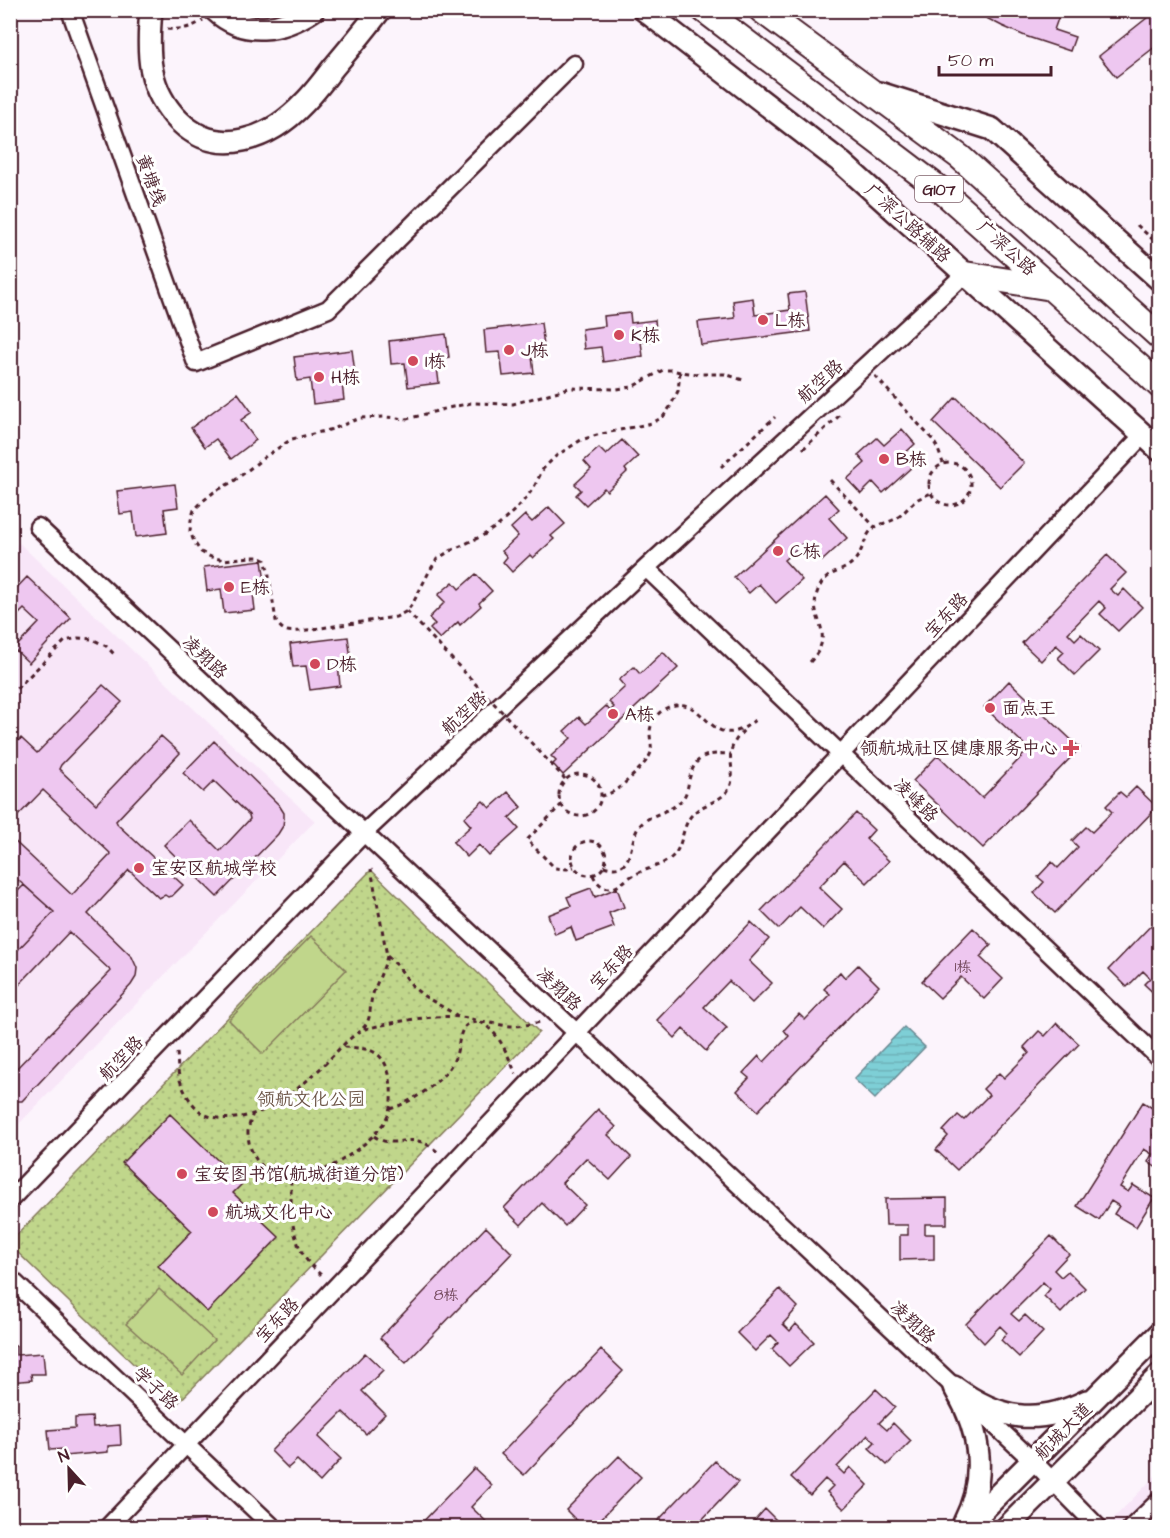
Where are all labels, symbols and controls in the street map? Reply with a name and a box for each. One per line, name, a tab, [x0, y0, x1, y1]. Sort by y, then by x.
scale bar	[939, 39, 1052, 77]
text: 50 m	[948, 48, 993, 73]
street label: 黄塘线	[130, 151, 172, 210]
road number: G107	[915, 176, 963, 202]
street label: 广深公路辅路	[859, 178, 956, 269]
street label: 广深公路	[972, 215, 1042, 282]
place label: L栋	[775, 308, 805, 333]
marker: L栋	[756, 313, 770, 327]
place label: K栋	[631, 323, 660, 348]
marker: K栋	[612, 328, 626, 342]
place label: J栋	[521, 338, 549, 363]
marker: J栋	[502, 343, 516, 357]
place label: I栋	[425, 349, 446, 374]
marker: I栋	[406, 354, 420, 368]
street label: 航空路	[792, 354, 849, 409]
place label: H栋	[331, 365, 360, 390]
marker: H栋	[312, 370, 326, 384]
place label: B栋	[896, 447, 927, 472]
marker: B栋	[877, 452, 891, 466]
place label: C栋	[790, 539, 821, 564]
marker: C栋	[771, 544, 785, 558]
place label: E栋	[241, 575, 270, 600]
marker: E栋	[222, 580, 236, 594]
street label: 宝东路	[919, 587, 974, 644]
street label: 凌翔路	[176, 630, 233, 685]
place label: D栋	[327, 652, 357, 677]
marker: D栋	[308, 657, 322, 671]
street label: 航空路	[436, 686, 493, 741]
place label: 面点王	[1002, 696, 1056, 721]
marker: 面点王	[983, 701, 997, 715]
place label: A栋	[625, 702, 655, 727]
marker: A栋	[606, 707, 620, 721]
place label: 领航城社区健康服务中心	[860, 736, 1058, 761]
marker: 领航城社区健康服务中心	[1062, 739, 1080, 757]
street label: 凌峰路	[888, 773, 944, 828]
place label: 宝安区航城学校	[151, 856, 277, 881]
marker: 宝安区航城学校	[132, 861, 146, 875]
street label: 宝东路	[584, 939, 639, 996]
house number: 1栋	[955, 957, 971, 978]
street label: 凌翔路	[530, 962, 587, 1017]
street label: 航空路	[94, 1030, 149, 1086]
park label: 领航文化公园	[257, 1087, 365, 1112]
place label: 宝安图书馆(航城街道分馆)	[194, 1162, 404, 1187]
marker: 宝安图书馆(航城街道分馆)	[175, 1167, 189, 1181]
place label: 航城文化中心	[225, 1200, 333, 1225]
marker: 航城文化中心	[206, 1205, 220, 1219]
house number: 8栋	[434, 1285, 458, 1306]
street label: 宝东路	[250, 1292, 305, 1349]
street label: 凌翔路	[884, 1295, 941, 1350]
street label: 学子路	[127, 1361, 184, 1416]
street label: 航城大道	[1029, 1397, 1098, 1466]
north arrow	[39, 1439, 99, 1499]
text: N	[55, 1444, 73, 1468]

